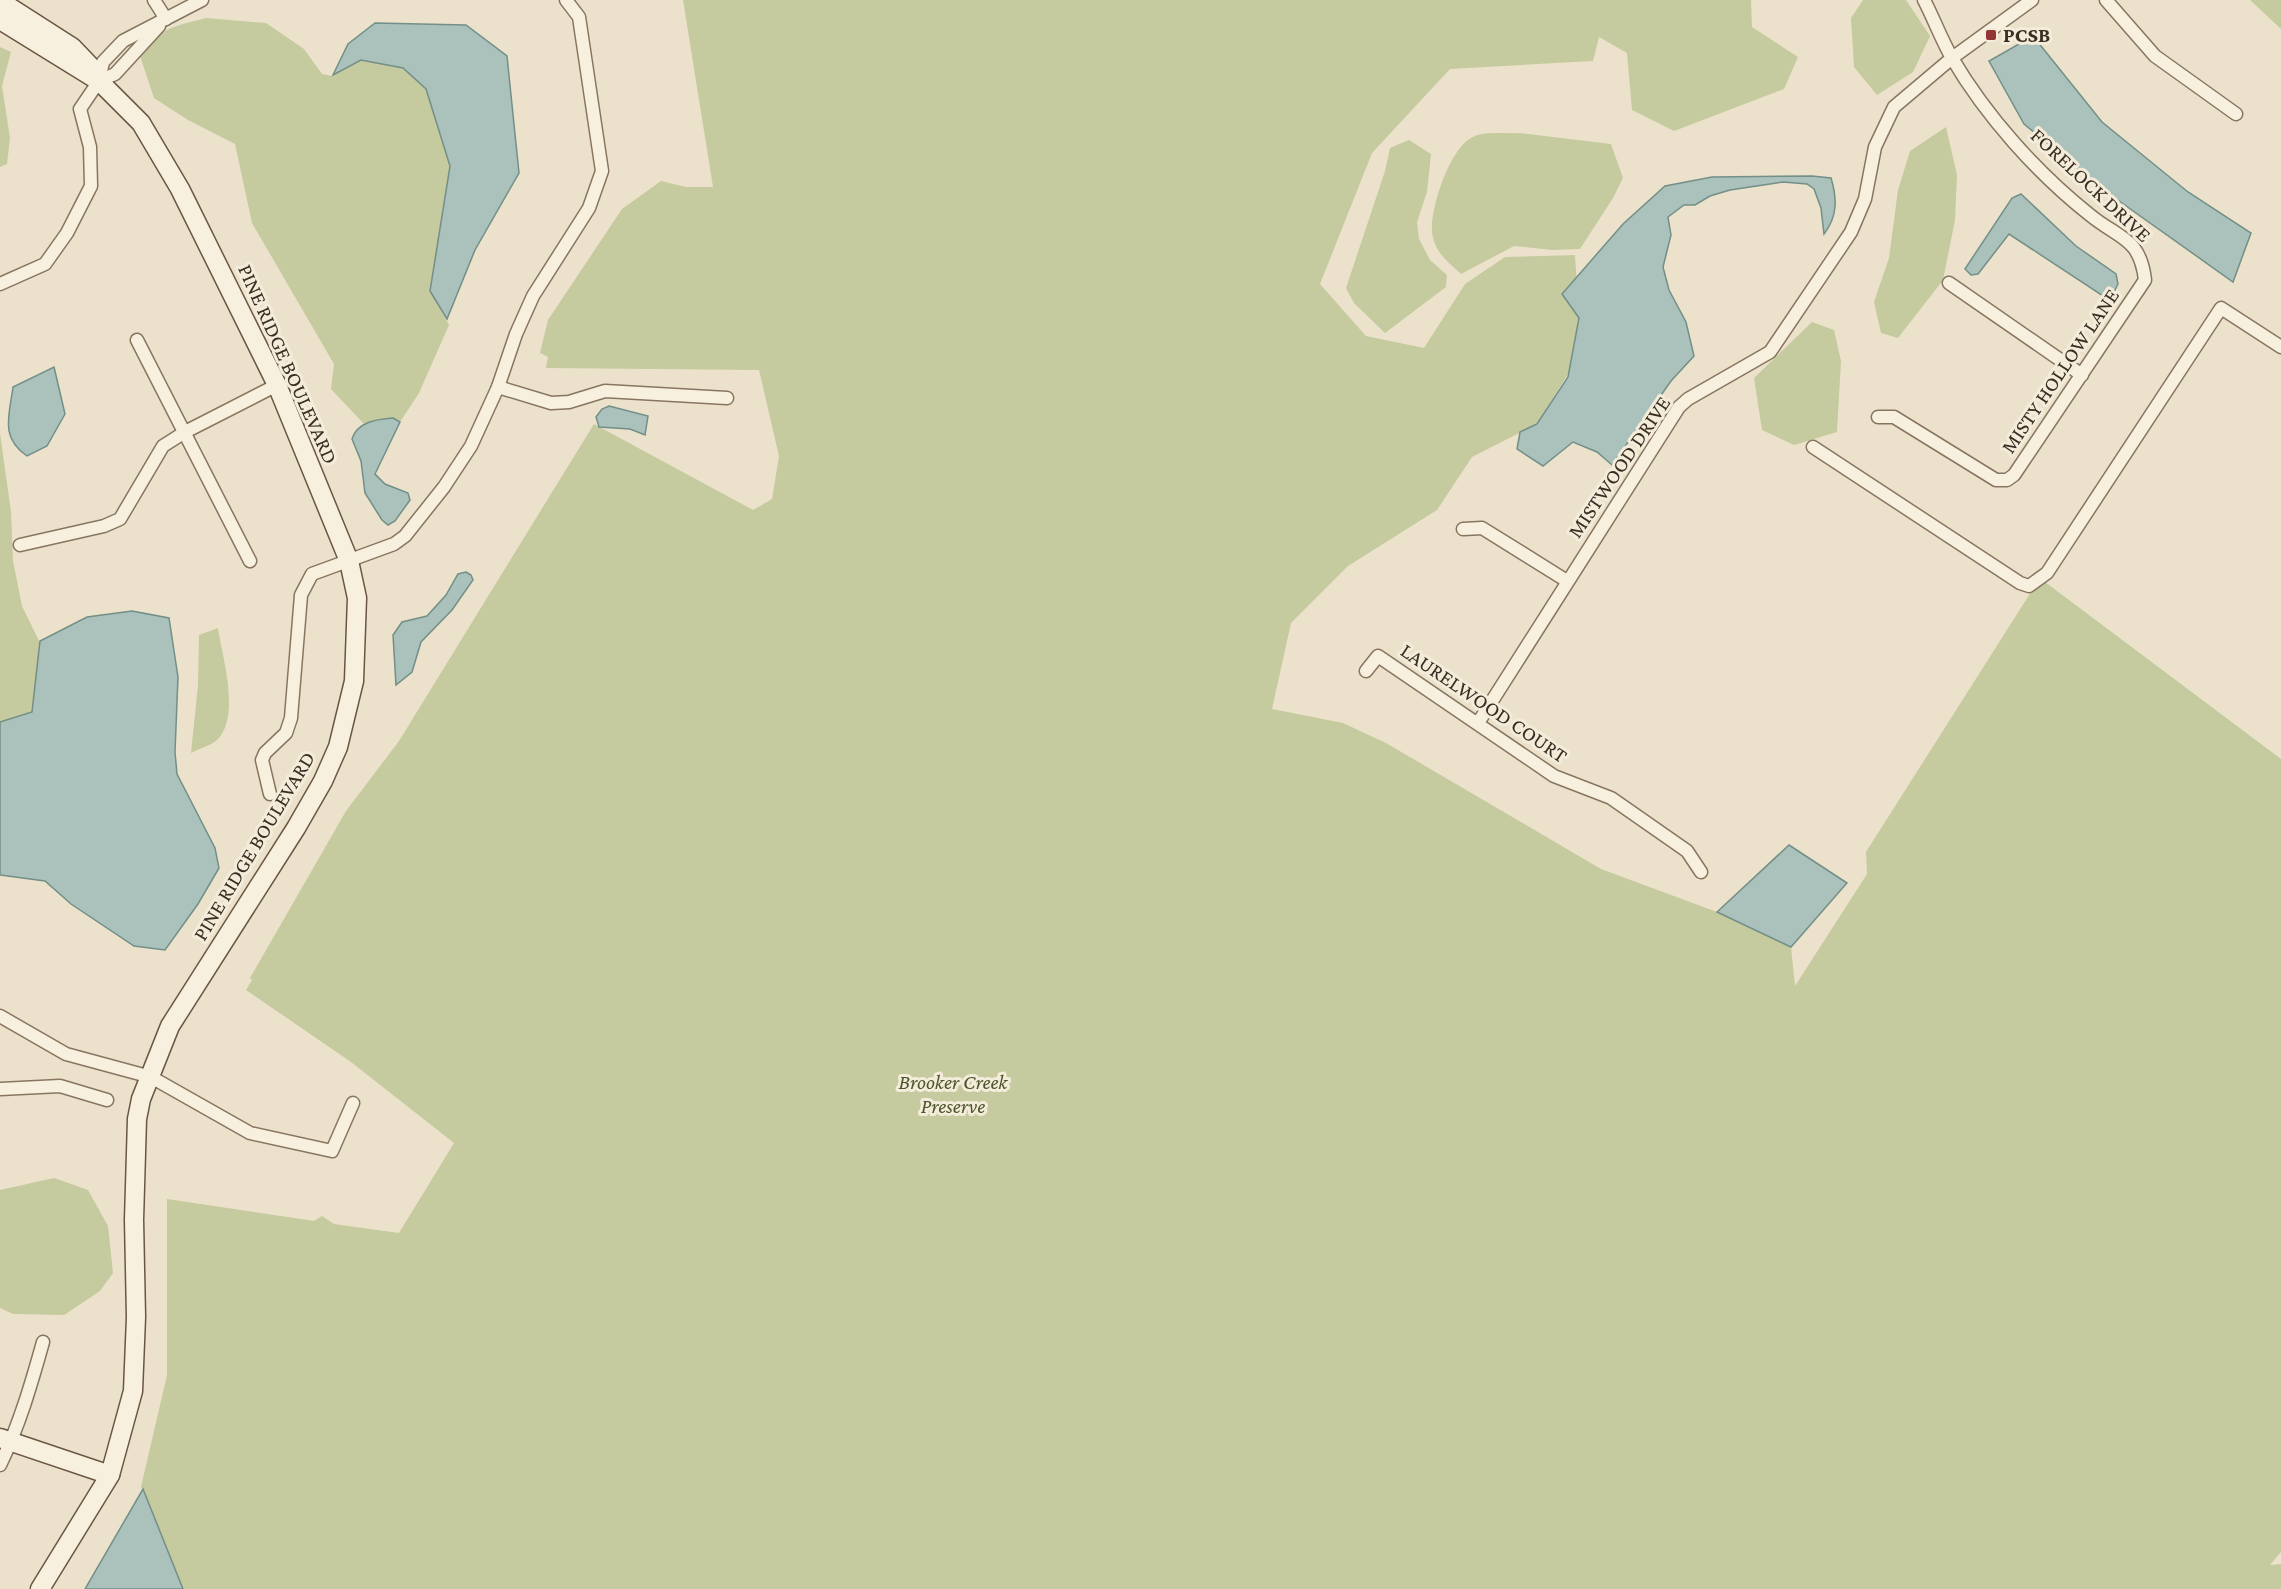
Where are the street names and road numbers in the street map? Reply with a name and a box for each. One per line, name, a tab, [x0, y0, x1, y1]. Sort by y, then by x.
street label: FORELOCK DRIVE	[2026, 123, 2156, 247]
street label: PINE RIDGE BOULEVARD	[233, 260, 343, 468]
street label: MISTY HOLLOW LANE	[1996, 284, 2124, 458]
street label: MISTWOOD DRIVE	[1563, 392, 1675, 542]
street label: LAURELWOOD COURT	[1396, 638, 1572, 768]
street label: PINE RIDGE BOULEVARD	[188, 747, 320, 945]

